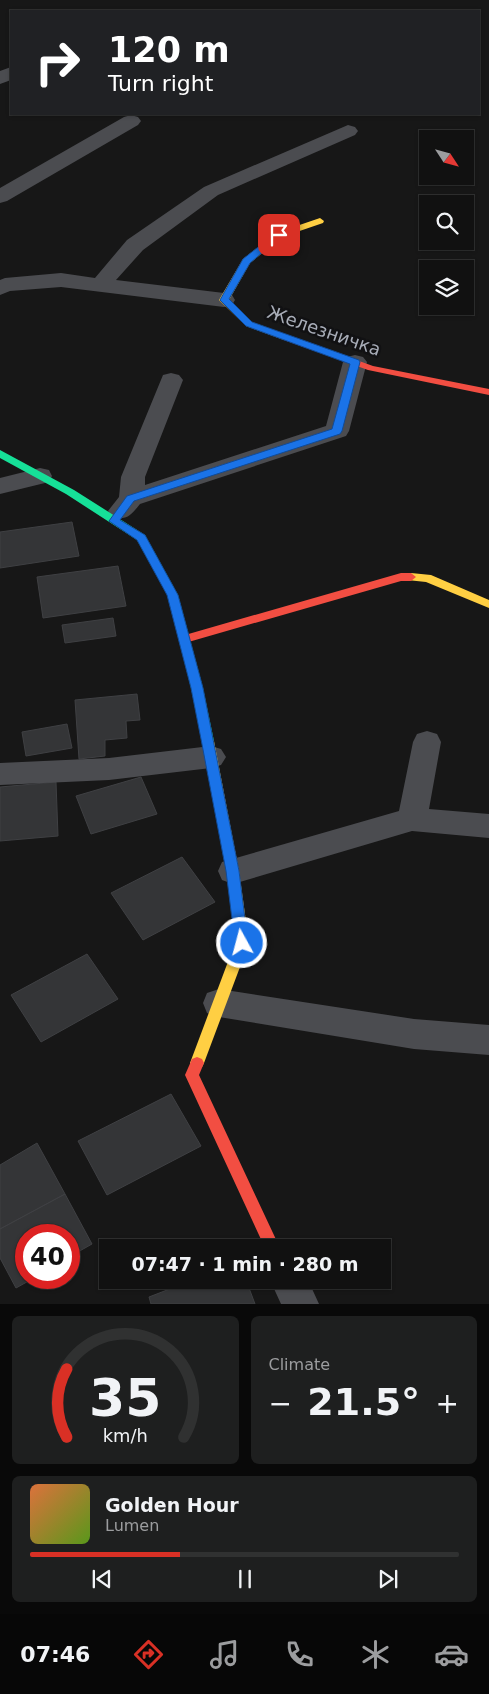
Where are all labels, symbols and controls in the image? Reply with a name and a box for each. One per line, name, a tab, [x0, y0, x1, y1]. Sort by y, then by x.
icon: right	[25, 30, 90, 95]
text: 120 m	[108, 30, 230, 70]
text: Turn right	[108, 71, 213, 96]
north arrow	[419, 130, 474, 185]
map controls	[419, 130, 474, 315]
button: search	[419, 195, 474, 250]
pin	[258, 214, 300, 256]
icon: arrive	[265, 221, 293, 249]
button: layers	[419, 260, 474, 315]
street label: Железничка	[265, 301, 384, 360]
position arrow	[215, 916, 267, 968]
speed limit sign: 40	[15, 1224, 80, 1289]
text: 07:47 · 1 min · 280 m	[131, 1253, 359, 1275]
text: Climate	[269, 1355, 330, 1374]
text: 35	[89, 1368, 161, 1428]
text: 21.5°	[307, 1380, 420, 1424]
text: −	[269, 1387, 292, 1420]
text: +	[436, 1387, 459, 1420]
text: km/h	[103, 1425, 148, 1446]
text: Golden Hour	[105, 1494, 239, 1516]
text: Lumen	[105, 1516, 159, 1535]
icon: previous	[88, 1565, 116, 1593]
icon: pause	[231, 1565, 259, 1593]
icon: next	[374, 1565, 402, 1593]
icon: directions	[131, 1637, 166, 1672]
icon: music	[207, 1637, 242, 1672]
icon: phone	[282, 1637, 317, 1672]
icon: climate	[358, 1637, 393, 1672]
icon: car	[434, 1637, 469, 1672]
text: 07:46	[20, 1642, 90, 1667]

